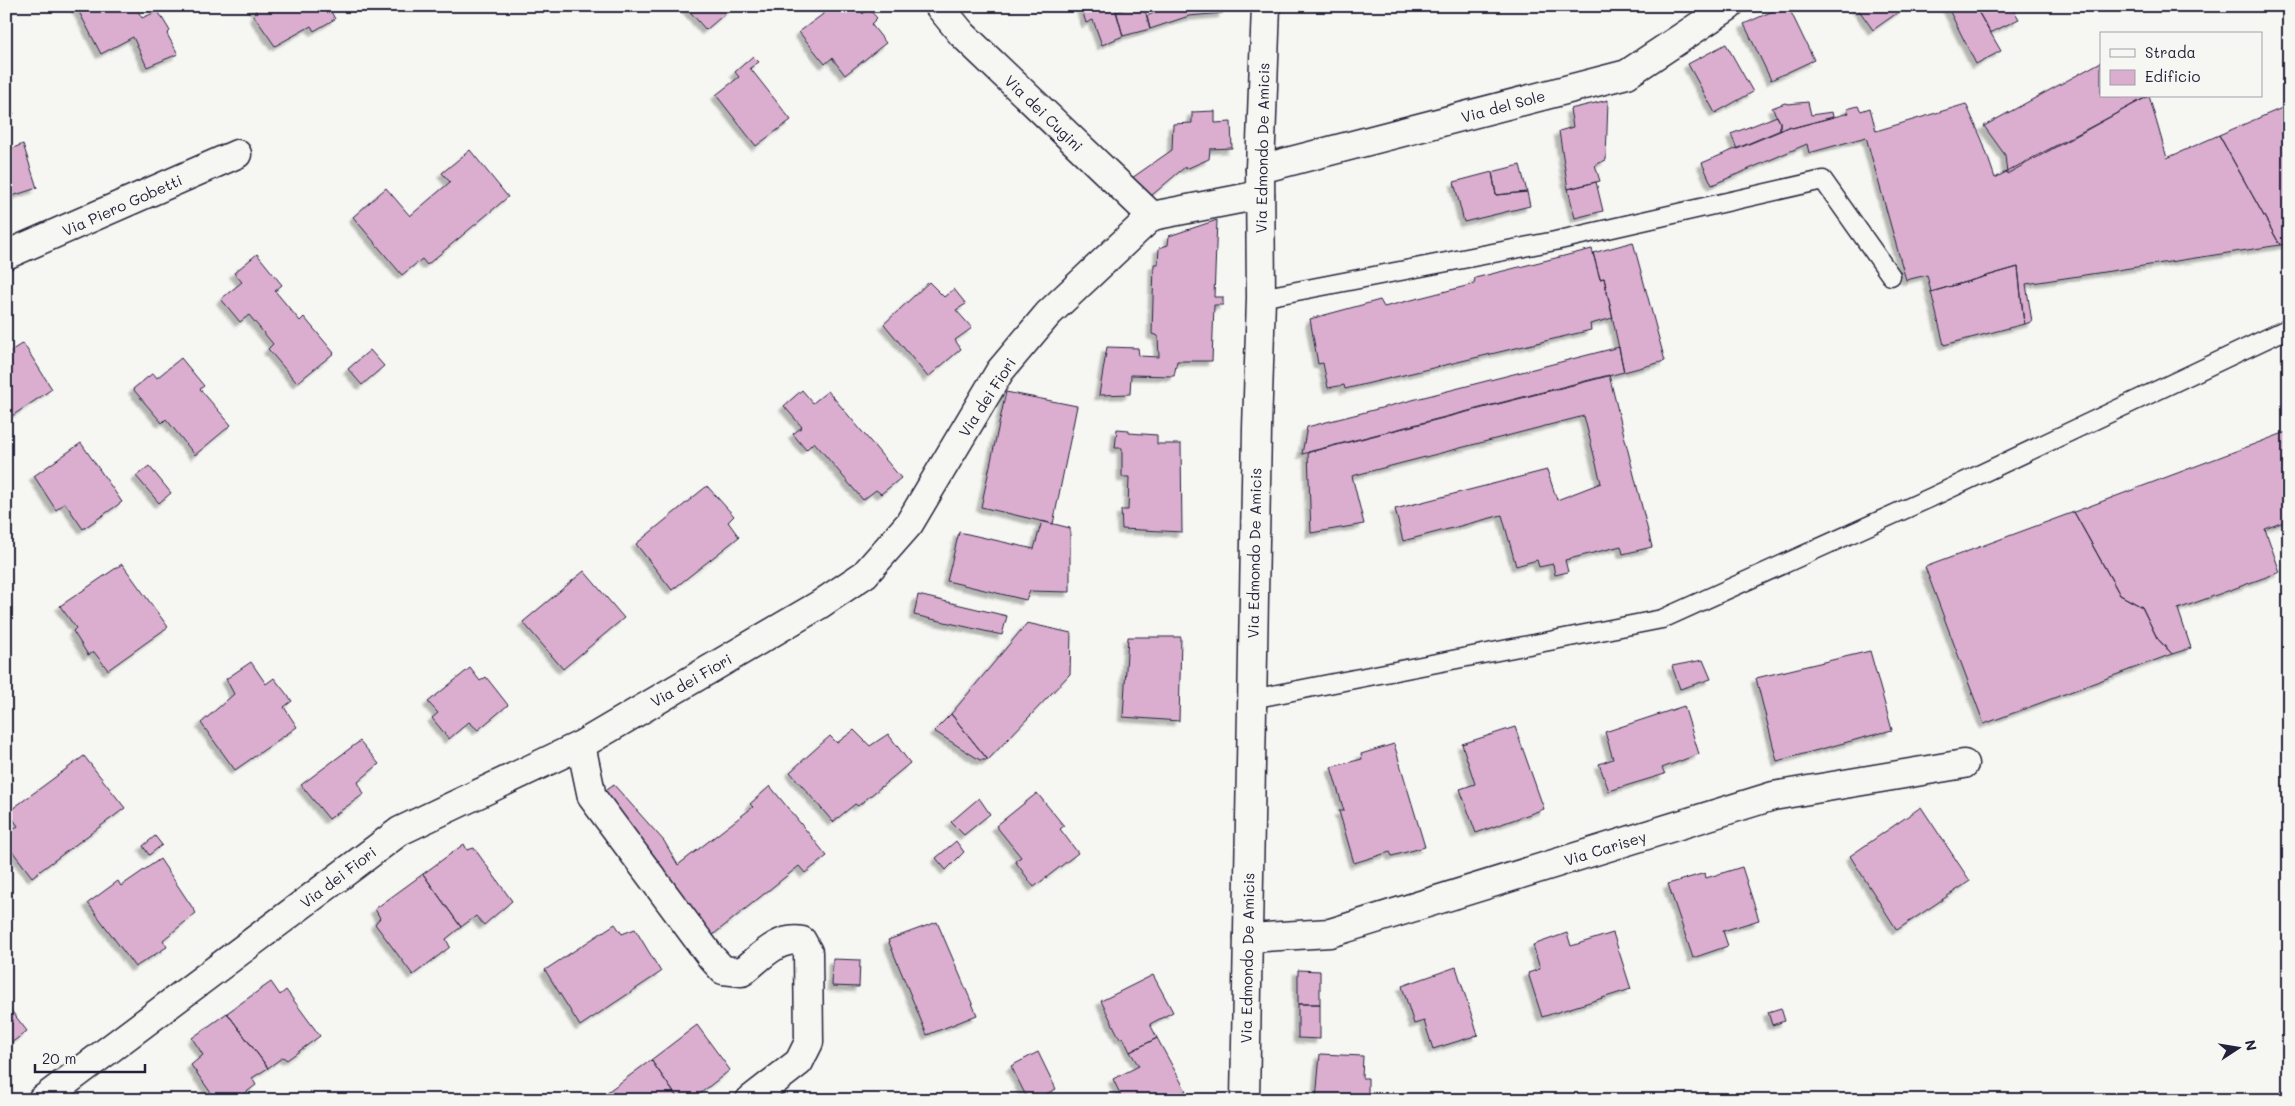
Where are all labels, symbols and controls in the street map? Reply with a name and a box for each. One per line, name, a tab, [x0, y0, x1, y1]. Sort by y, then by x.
legend	[2100, 32, 2262, 98]
text: Strada	[2145, 42, 2196, 62]
street label: Via Edmondo De Amicis	[1251, 62, 1273, 234]
text: Edificio	[2145, 66, 2201, 86]
street label: Via dei Cugini	[1000, 70, 1088, 156]
street label: Via del Sole	[1459, 85, 1547, 127]
street label: Via Piero Gobetti	[59, 170, 185, 240]
street label: Via dei Fiori	[954, 354, 1020, 440]
street label: Via Edmondo De Amicis	[1243, 467, 1265, 639]
street label: Via dei Fiori	[647, 649, 735, 711]
street label: Via Carisey	[1561, 826, 1649, 870]
street label: Via dei Fiori	[296, 842, 380, 912]
street label: Via Edmondo De Amicis	[1236, 872, 1258, 1044]
north arrow	[2212, 1024, 2262, 1074]
text: N	[2241, 1038, 2262, 1052]
scale bar	[35, 1041, 145, 1073]
text: 20 m	[42, 1048, 76, 1068]

